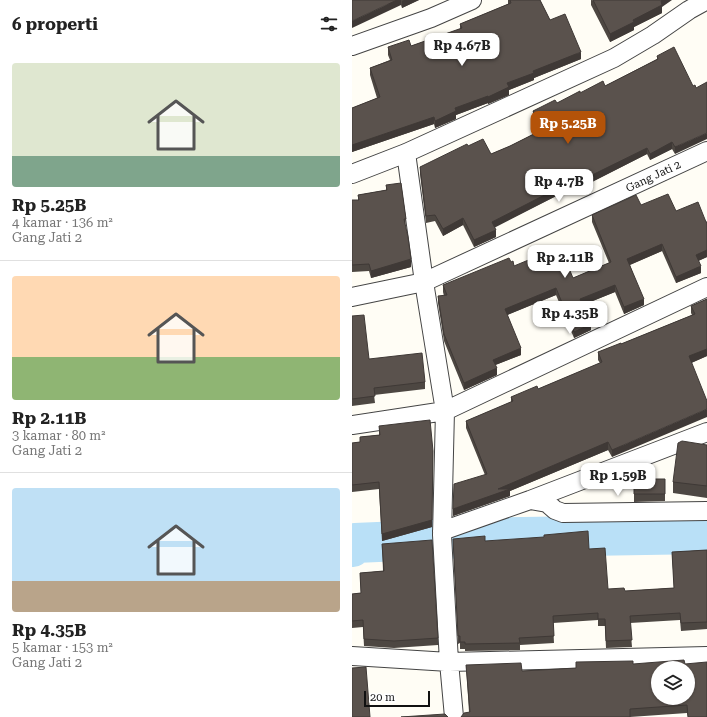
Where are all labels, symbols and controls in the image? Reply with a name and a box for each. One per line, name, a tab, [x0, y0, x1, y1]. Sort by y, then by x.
icon: filters	[318, 13, 340, 35]
text: 6 properti	[12, 14, 98, 34]
pin: Rp 4.67B	[421, 33, 503, 67]
text: Rp 4.67B	[434, 38, 490, 53]
icon: home	[140, 89, 212, 161]
pin: Rp 5.25B	[527, 111, 609, 145]
text: Rp 5.25B	[540, 116, 596, 131]
street label: Gang Jati 2	[624, 158, 683, 195]
pin: Rp 4.7B	[522, 169, 596, 203]
text: Rp 4.7B	[534, 174, 584, 189]
text: Rp 5.25B	[12, 195, 87, 215]
text: 4 kamar · 136 m²	[12, 215, 113, 230]
text: Gang Jati 2	[12, 230, 82, 245]
pin: Rp 2.11B	[524, 245, 606, 279]
text: Rp 2.11B	[537, 250, 593, 265]
pin: Rp 4.35B	[529, 301, 611, 335]
icon: home	[140, 302, 212, 374]
text: Rp 4.35B	[542, 306, 598, 321]
text: Rp 2.11B	[12, 408, 87, 428]
text: 3 kamar · 80 m²	[12, 428, 105, 443]
text: Gang Jati 2	[12, 443, 82, 458]
pin: Rp 1.59B	[577, 463, 659, 497]
text: Rp 1.59B	[590, 468, 646, 483]
icon: home	[140, 514, 212, 586]
text: Rp 4.35B	[12, 620, 87, 640]
text: 5 kamar · 153 m²	[12, 640, 113, 655]
text: Gang Jati 2	[12, 655, 82, 670]
map controls	[651, 661, 695, 705]
button: layers	[651, 661, 695, 705]
scale bar	[364, 689, 430, 708]
text: 20 m	[370, 691, 395, 704]

